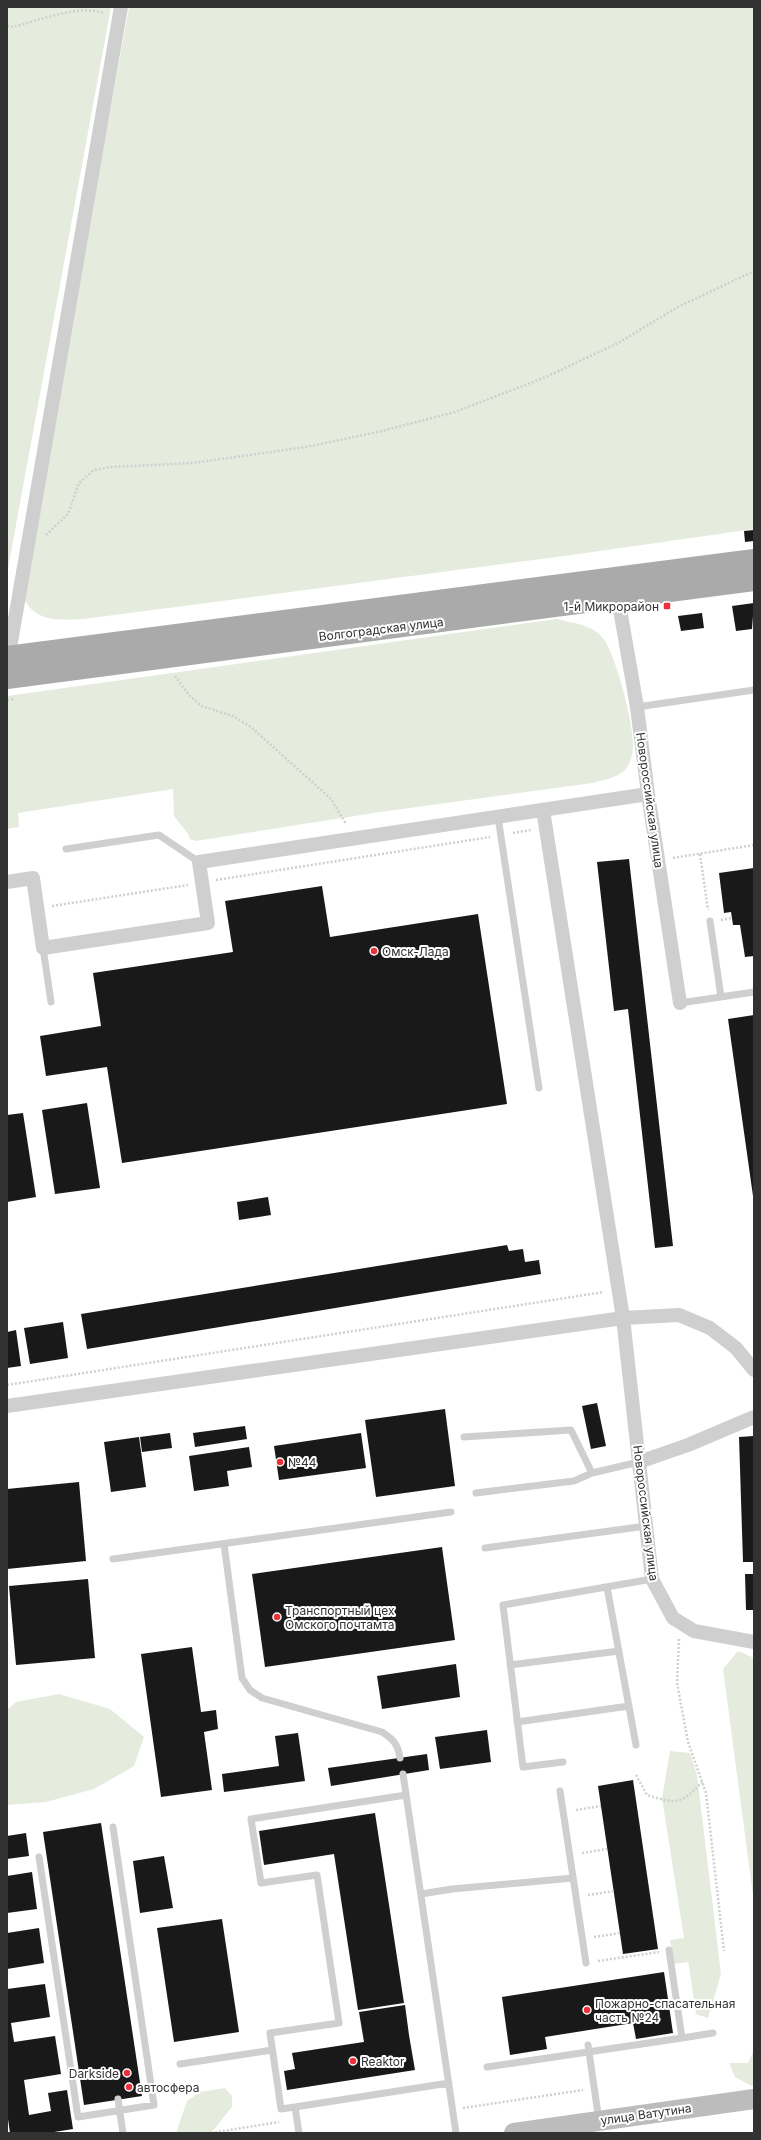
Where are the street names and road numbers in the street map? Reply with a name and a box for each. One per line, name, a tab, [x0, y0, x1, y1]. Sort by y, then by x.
street label: Волгоградская улица	[318, 614, 444, 644]
street label: Новороссийская улица	[633, 731, 667, 869]
street label: Новороссийская улица	[630, 1444, 662, 1582]
street label: улица Ватутина	[600, 2100, 692, 2128]

